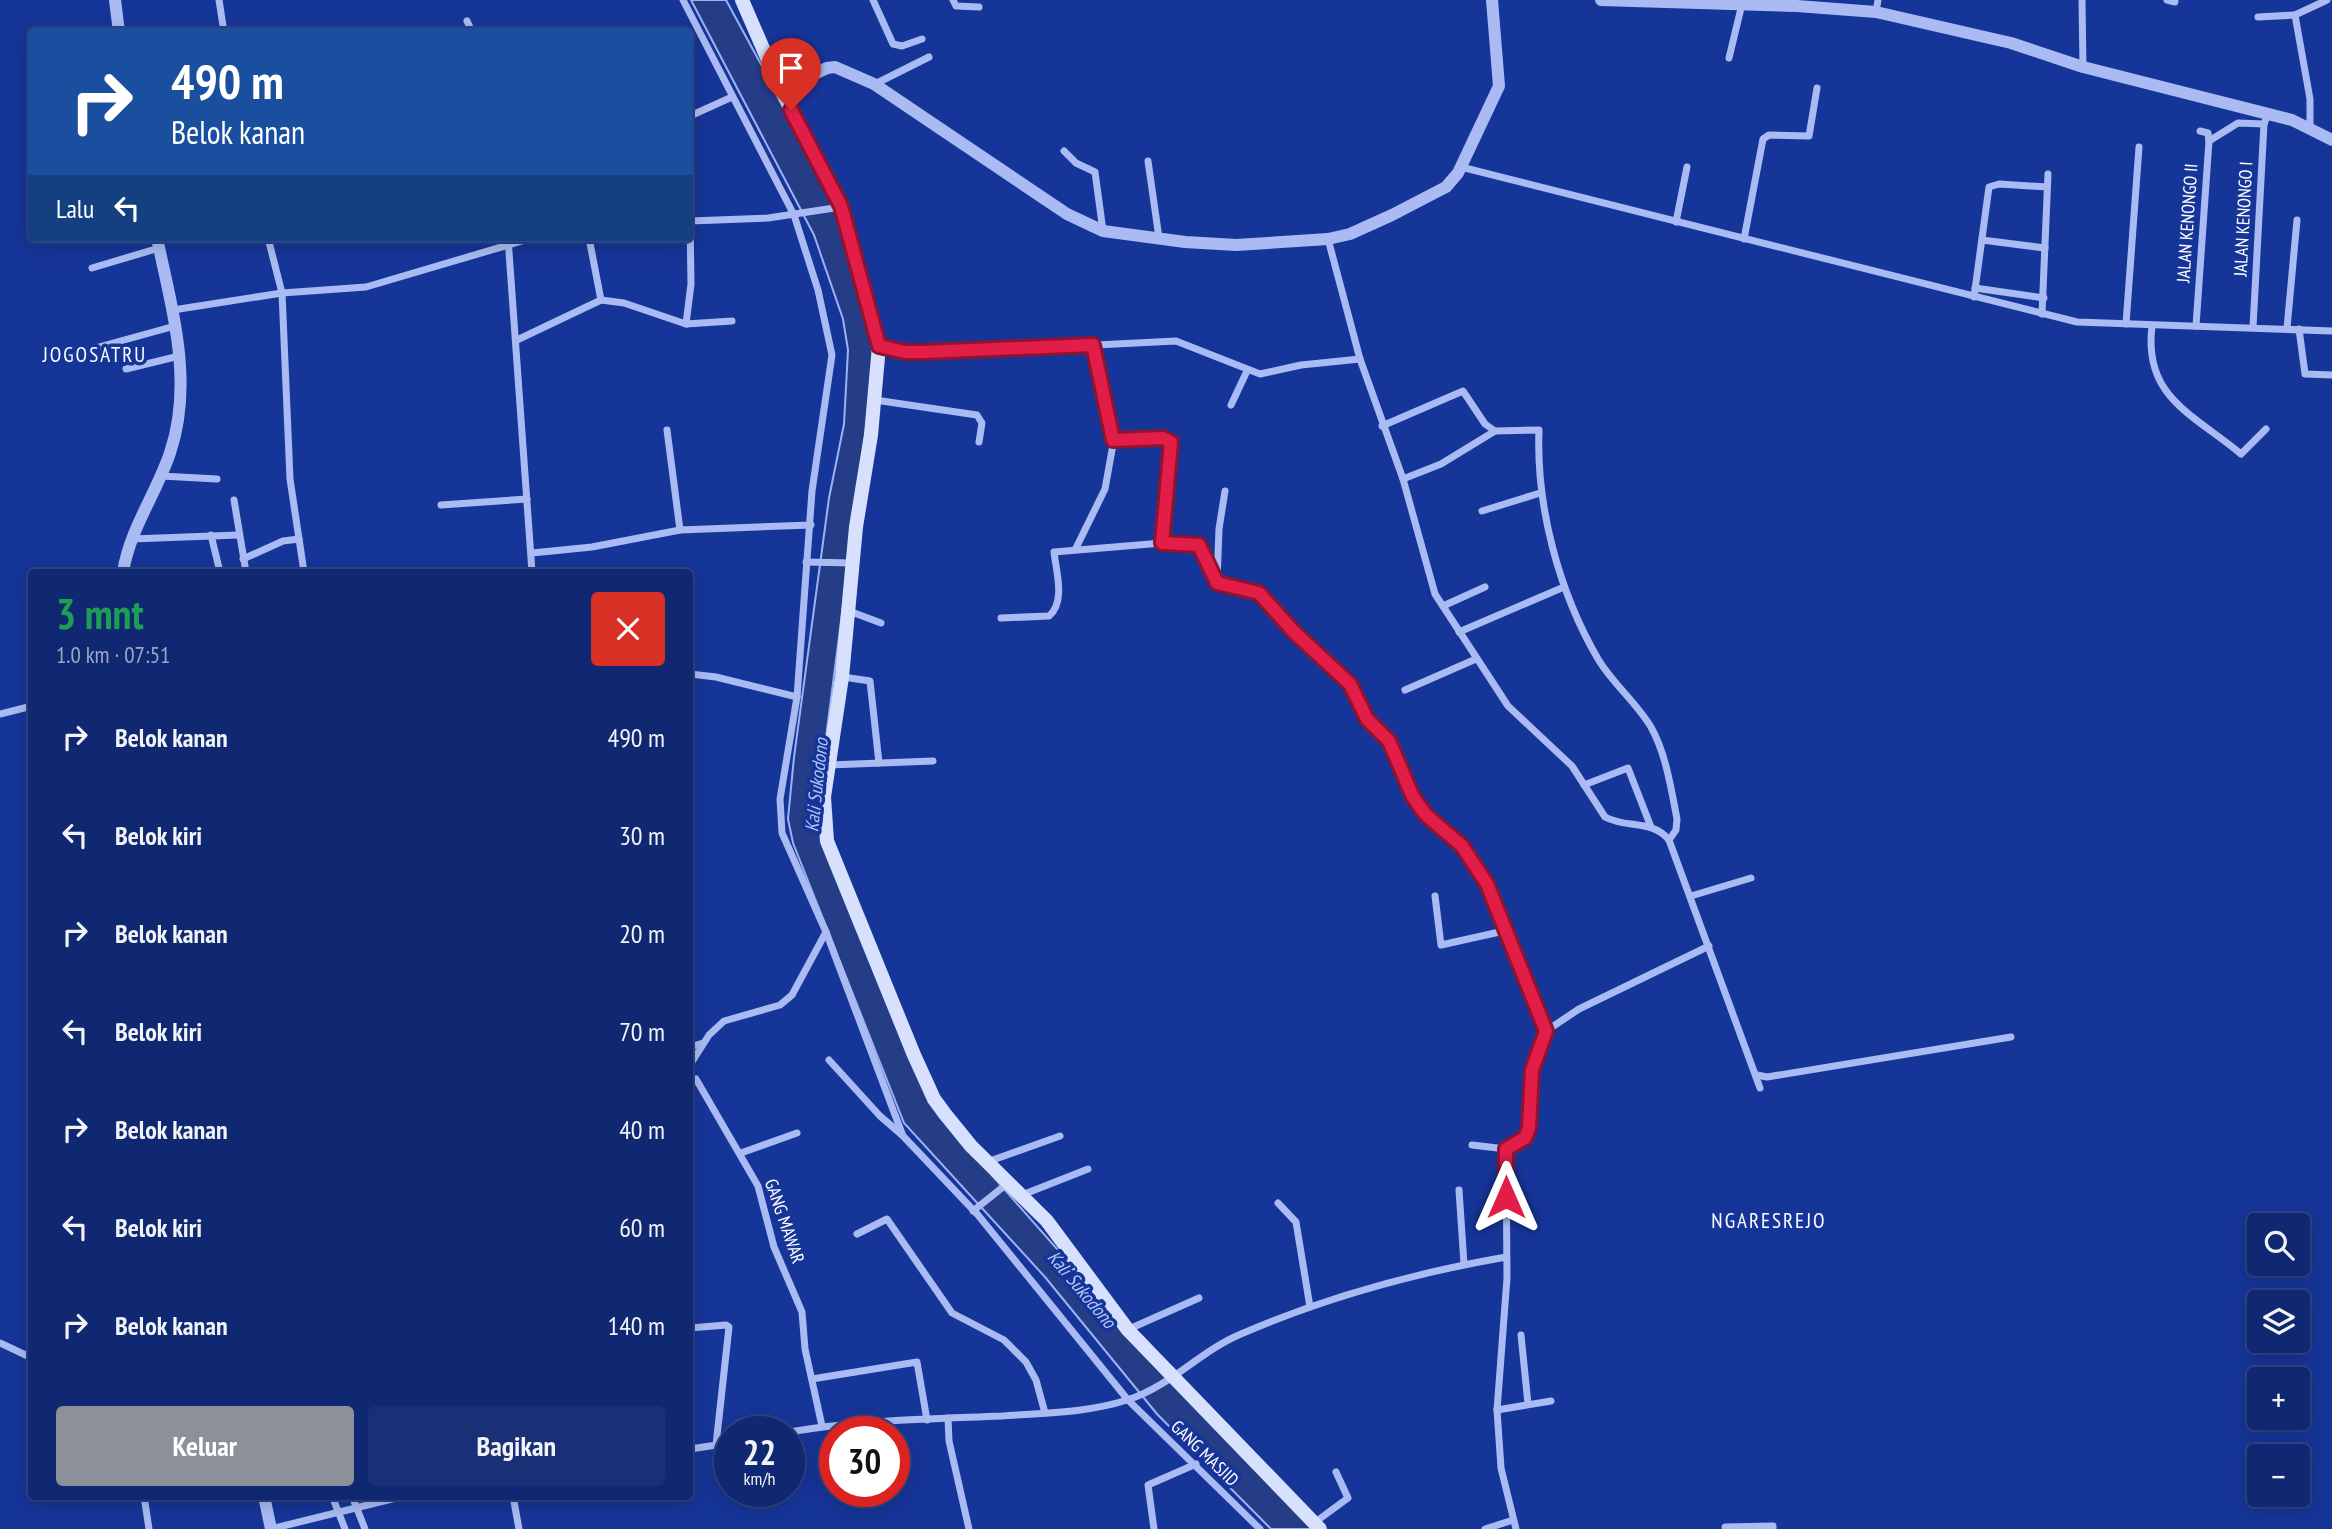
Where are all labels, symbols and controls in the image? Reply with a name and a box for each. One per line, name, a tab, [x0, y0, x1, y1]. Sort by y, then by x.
pin	[761, 38, 821, 110]
text: 490 m	[171, 49, 284, 113]
icon: arrive	[772, 49, 810, 87]
icon: right	[56, 56, 147, 147]
text: Belok kanan	[171, 111, 305, 153]
street label: JALAN KENONGO I	[2228, 161, 2257, 278]
street label: JALAN KENONGO II	[2171, 163, 2203, 284]
icon: left	[108, 189, 146, 227]
text: Lalu	[56, 192, 94, 225]
district label: JOGOSATRU	[42, 341, 147, 368]
text: 3 mnt	[56, 586, 144, 641]
button: close	[591, 592, 665, 666]
text: 1.0 km · 07:51	[56, 640, 170, 669]
icon: right	[56, 718, 94, 756]
text: Belok kanan	[115, 721, 228, 754]
text: 490 m	[607, 721, 665, 754]
water label: Kali Sukodono	[799, 735, 833, 833]
icon: left	[56, 816, 94, 854]
text: Belok kiri	[115, 819, 202, 852]
text: 30 m	[619, 819, 665, 852]
icon: right	[56, 914, 94, 952]
text: Belok kanan	[115, 917, 228, 950]
text: 20 m	[619, 917, 665, 950]
icon: left	[56, 1012, 94, 1050]
text: Belok kiri	[115, 1015, 202, 1048]
text: 70 m	[619, 1015, 665, 1048]
icon: right	[56, 1110, 94, 1148]
text: Belok kanan	[115, 1113, 228, 1146]
text: 40 m	[619, 1113, 665, 1146]
position arrow	[1469, 1160, 1543, 1234]
street label: GANG MAWAR	[760, 1176, 810, 1267]
district label: NGARESREJO	[1711, 1207, 1827, 1234]
icon: left	[56, 1208, 94, 1246]
text: Belok kiri	[115, 1211, 202, 1244]
text: 60 m	[619, 1211, 665, 1244]
map controls	[2247, 1213, 2310, 1507]
button: search	[2247, 1213, 2310, 1276]
water label: Kali Sukodono	[1043, 1245, 1123, 1334]
button: layers	[2247, 1290, 2310, 1353]
icon: right	[56, 1306, 94, 1344]
text: Belok kanan	[115, 1309, 228, 1342]
text: 140 m	[607, 1309, 665, 1342]
button: +	[2247, 1367, 2310, 1430]
button: Keluar	[56, 1406, 354, 1486]
button: Bagikan	[368, 1406, 665, 1486]
street label: GANG MASJID	[1166, 1415, 1244, 1491]
speed limit sign: 30	[819, 1416, 910, 1507]
text: 22	[743, 1429, 776, 1475]
button: −	[2247, 1444, 2310, 1507]
text: km/h	[744, 1467, 775, 1490]

